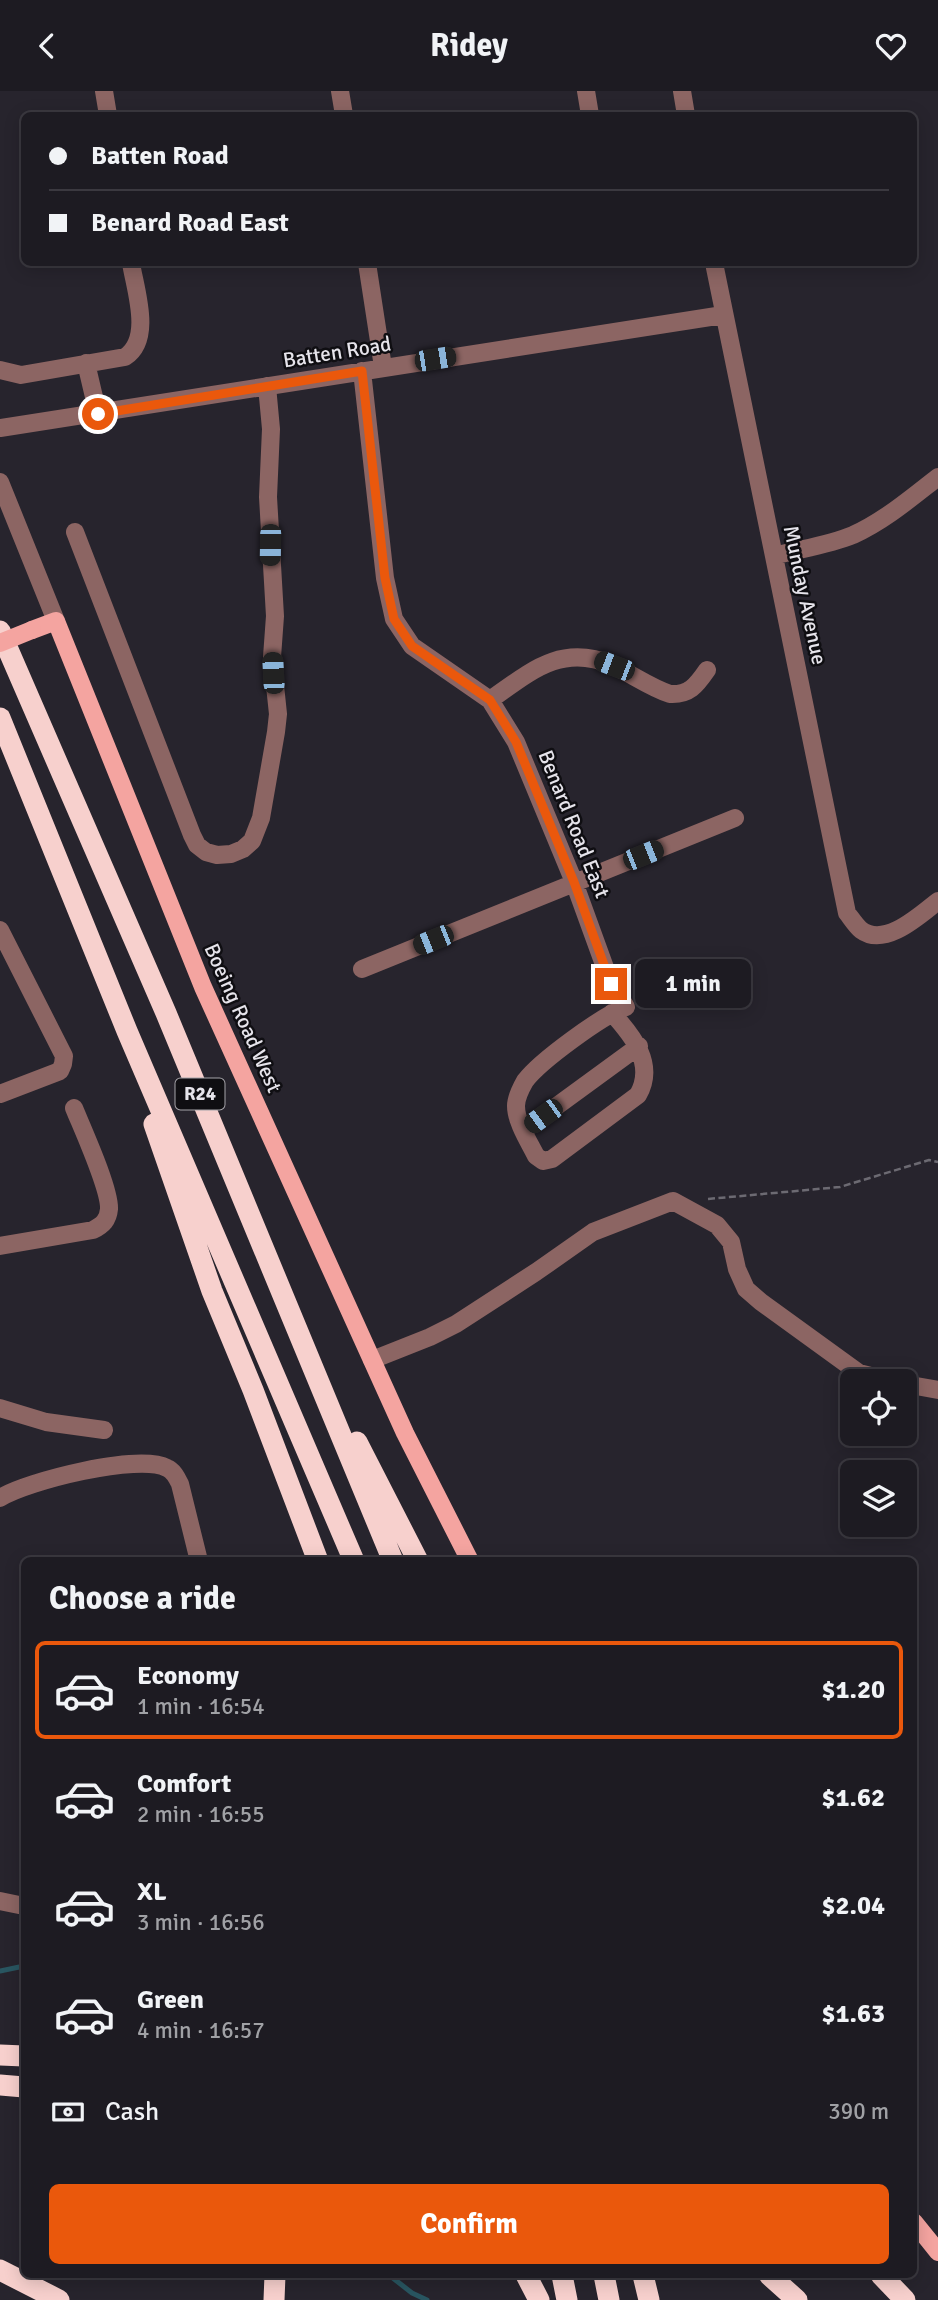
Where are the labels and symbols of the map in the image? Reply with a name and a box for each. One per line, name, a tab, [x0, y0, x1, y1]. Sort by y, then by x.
street label: Batten Road	[281, 331, 393, 373]
car	[413, 345, 458, 373]
route start	[82, 398, 114, 430]
street label: Munday Avenue	[778, 523, 832, 667]
car	[260, 524, 281, 566]
car	[591, 649, 638, 683]
car	[262, 651, 285, 695]
street label: Benard Road East	[533, 746, 615, 902]
car	[620, 837, 667, 873]
car	[410, 922, 457, 958]
street label: Boeing Road West	[198, 939, 288, 1097]
callout: 1 min	[636, 959, 751, 1008]
route end	[595, 968, 627, 1000]
road number: R24	[176, 1078, 224, 1109]
car	[520, 1095, 567, 1137]

